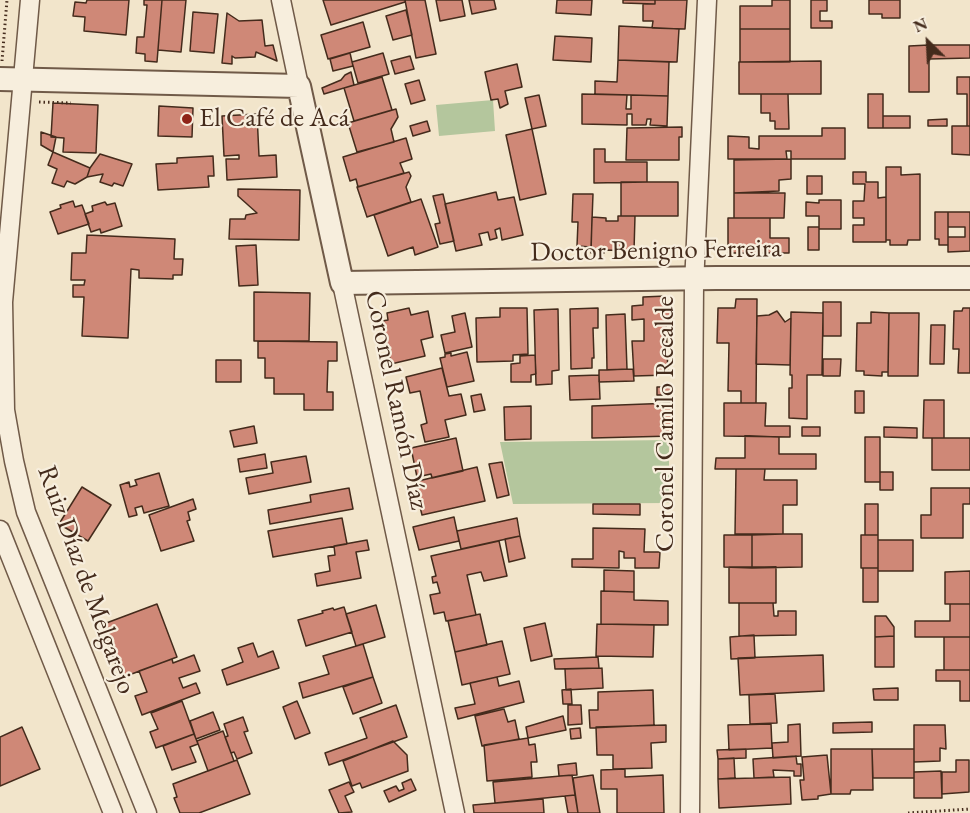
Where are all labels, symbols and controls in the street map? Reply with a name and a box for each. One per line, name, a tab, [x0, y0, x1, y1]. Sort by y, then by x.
north arrow	[898, 12, 958, 72]
text: N	[910, 13, 931, 37]
place label: El Café de Acá	[199, 103, 350, 135]
marker: El Café de Acá	[180, 112, 194, 126]
street label: Doctor Benigno Ferreira	[530, 233, 782, 269]
street label: Coronel Ramón Díaz	[357, 288, 435, 512]
street label: Coronel Camilo Recalde	[650, 296, 682, 552]
street label: Ruiz Díaz de Melgarejo	[30, 462, 142, 698]

